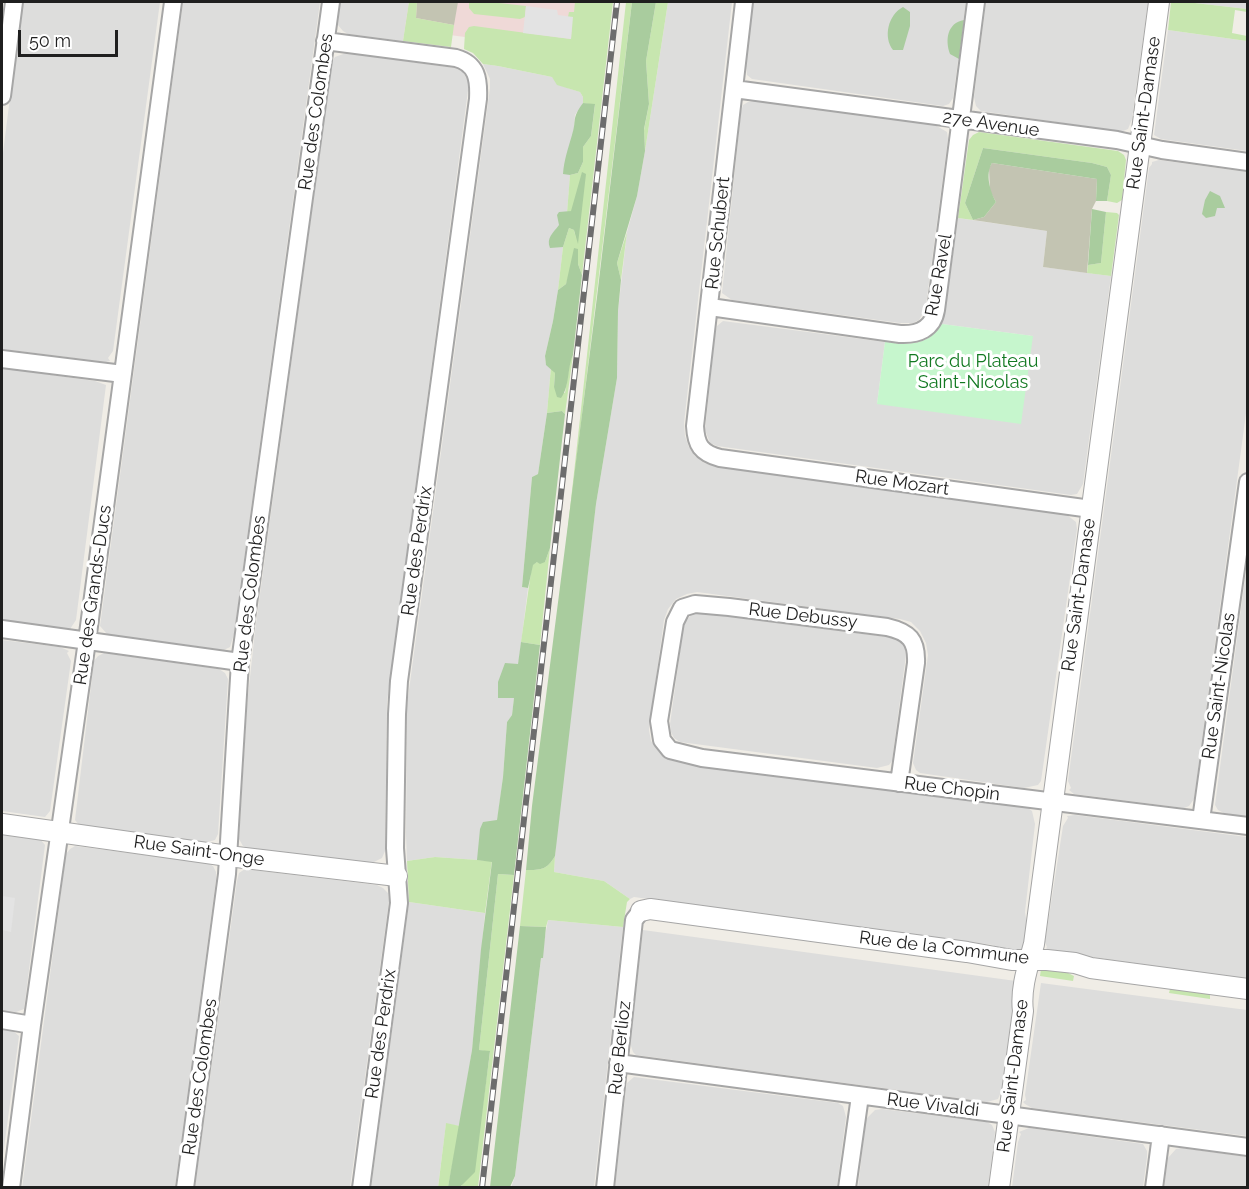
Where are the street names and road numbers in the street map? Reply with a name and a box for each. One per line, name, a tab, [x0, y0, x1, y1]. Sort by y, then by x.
street label: Rue des Colombes	[294, 32, 338, 192]
street label: Rue Saint-Damase	[1123, 35, 1165, 191]
street label: 27e Avenue	[941, 107, 1041, 141]
street label: Rue Schubert	[701, 175, 735, 291]
street label: Rue Ravel	[921, 232, 957, 318]
street label: Rue Mozart	[854, 466, 950, 500]
street label: Rue des Perdrix	[397, 485, 437, 617]
street label: Rue des Grands-Ducs	[70, 504, 116, 686]
street label: Rue des Colombes	[230, 514, 270, 674]
street label: Rue Saint-Damase	[1058, 517, 1100, 673]
street label: Rue Debussy	[747, 599, 859, 633]
street label: Rue Saint-Nicolas	[1198, 611, 1240, 761]
street label: Rue Chopin	[903, 772, 1001, 806]
street label: Rue Saint-Onge	[132, 831, 266, 871]
street label: Rue de la Commune	[858, 927, 1030, 969]
street label: Rue des Perdrix	[361, 968, 401, 1100]
street label: Rue des Colombes	[178, 997, 222, 1157]
street label: Rue Saint-Damase	[993, 998, 1033, 1154]
street label: Rue Berlioz	[604, 1000, 636, 1096]
street label: Rue Vivaldi	[886, 1089, 980, 1121]

